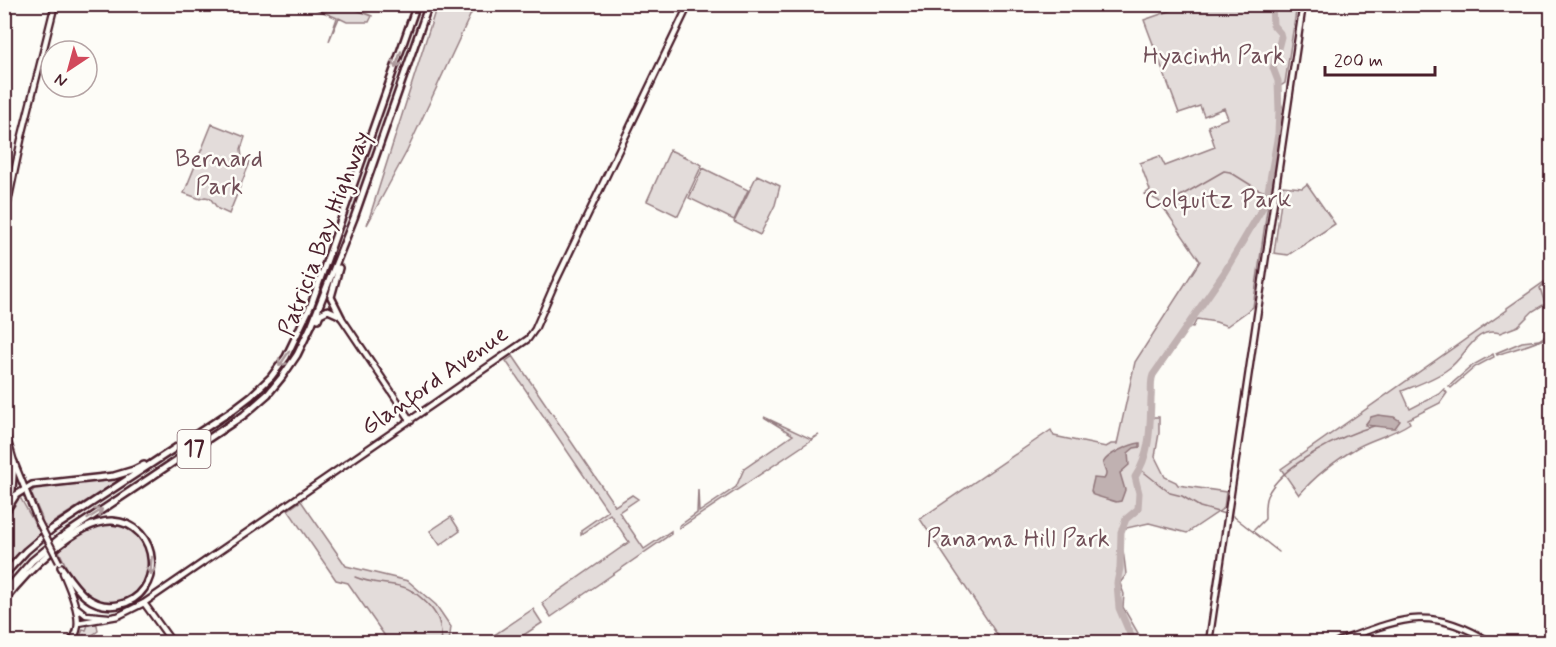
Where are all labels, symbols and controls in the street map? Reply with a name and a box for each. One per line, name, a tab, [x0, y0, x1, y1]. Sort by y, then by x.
north arrow	[39, 39, 99, 99]
scale bar	[1325, 39, 1434, 77]
park label: Hyacinth Park	[1143, 41, 1285, 72]
text: 200 m	[1334, 49, 1383, 73]
one-way arrow	[391, 50, 402, 69]
text: N	[51, 68, 72, 92]
street label: Patricia Bay Highway	[272, 127, 378, 341]
park label: Bernard Park	[175, 144, 263, 203]
park label: Colquitz Park	[1145, 185, 1291, 216]
street label: Glanford Avenue	[355, 319, 516, 445]
one-way arrow	[278, 351, 290, 367]
road number: 17	[178, 430, 210, 468]
one-way arrow	[86, 507, 103, 519]
park label: Panama Hill Park	[926, 524, 1110, 555]
one-way arrow	[145, 556, 156, 575]

